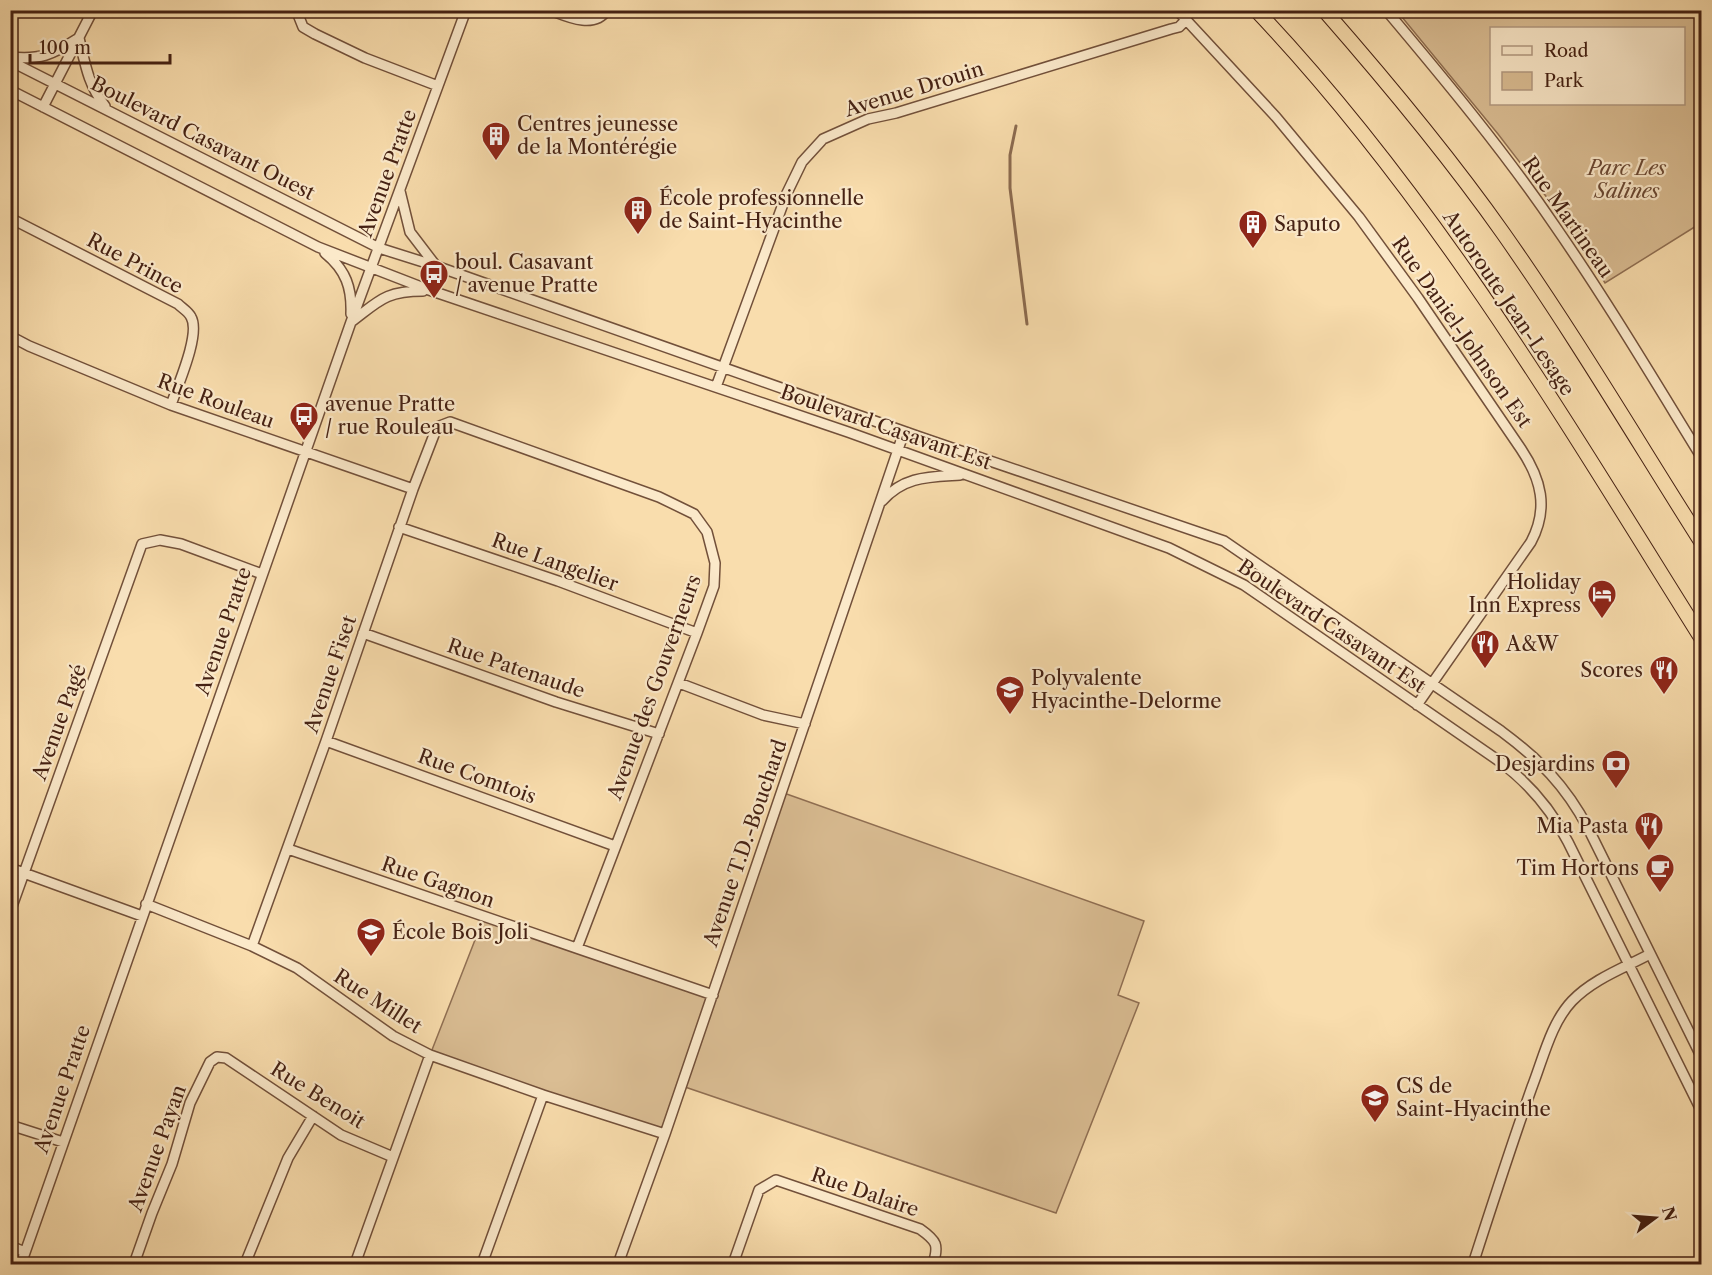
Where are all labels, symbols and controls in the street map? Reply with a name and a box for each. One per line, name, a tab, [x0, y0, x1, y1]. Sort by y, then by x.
scale bar	[30, 27, 170, 65]
legend	[1490, 27, 1685, 105]
text: 100 m	[39, 37, 91, 59]
text: Road	[1544, 40, 1589, 62]
street label: Avenue Drouin	[841, 56, 987, 122]
text: Park	[1544, 70, 1585, 92]
street label: Boulevard Casavant Ouest	[87, 71, 319, 205]
street label: Avenue Pratte	[352, 106, 421, 241]
place label: Centres jeunesse de la Montérégie	[517, 112, 678, 159]
building icon: Centres jeunesse de la Montérégie	[480, 120, 512, 162]
street label: Rue Martineau	[1517, 152, 1619, 282]
park label: Parc Les Salines	[1586, 156, 1666, 203]
place label: École professionnelle de Saint-Hyacinthe	[659, 185, 864, 233]
building icon: École professionnelle de Saint-Hyacinthe	[622, 194, 654, 236]
street label: Autoroute Jean-Lesage	[1438, 205, 1580, 400]
building icon: Saputo	[1237, 208, 1269, 250]
place label: Saputo	[1274, 212, 1340, 236]
street label: Rue Prince	[83, 228, 187, 298]
street label: Rue Daniel-Johnson Est	[1387, 232, 1537, 432]
place label: boul. Casavant / avenue Pratte	[455, 250, 598, 297]
bus stop icon: boul. Casavant / avenue Pratte	[418, 258, 450, 300]
street label: Rue Rouleau	[154, 369, 278, 433]
street label: Boulevard Casavant Est	[777, 380, 995, 474]
place label: avenue Pratte / rue Rouleau	[325, 392, 455, 439]
bus stop icon: avenue Pratte / rue Rouleau	[288, 400, 320, 442]
street label: Rue Langelier	[488, 528, 622, 596]
street label: Boulevard Casavant Est	[1233, 554, 1431, 698]
street label: Avenue Pratte	[190, 564, 256, 699]
place label: Holiday Inn Express	[1469, 570, 1582, 617]
street label: Avenue des Gouverneurs	[602, 571, 706, 804]
hotel icon: Holiday Inn Express	[1586, 578, 1618, 620]
street label: Avenue Fiset	[298, 612, 361, 737]
restaurant icon: A&W	[1469, 628, 1501, 670]
place label: A&W	[1505, 632, 1560, 656]
street label: Rue Patenaude	[444, 633, 588, 703]
restaurant icon: Scores	[1648, 654, 1680, 696]
place label: Scores	[1580, 658, 1643, 682]
street label: Avenue Pagé	[27, 661, 91, 784]
place label: Polyvalente Hyacinthe-Delorme	[1031, 666, 1222, 713]
school or university icon: Polyvalente Hyacinthe-Delorme	[994, 674, 1026, 716]
street label: Avenue T.D.-Bouchard	[698, 736, 792, 951]
street label: Rue Comtois	[415, 744, 539, 808]
bank icon: Desjardins	[1600, 748, 1632, 790]
place label: Desjardins	[1495, 752, 1595, 776]
restaurant icon: Mia Pasta	[1633, 810, 1665, 852]
place label: Mia Pasta	[1536, 814, 1628, 838]
street label: Rue Gagnon	[378, 851, 498, 913]
cafe icon: Tim Hortons	[1644, 852, 1676, 894]
place label: Tim Hortons	[1516, 856, 1639, 880]
school or university icon: École Bois Joli	[355, 916, 387, 958]
place label: École Bois Joli	[392, 919, 529, 944]
street label: Rue Millet	[330, 964, 426, 1038]
street label: Avenue Pratte	[29, 1022, 95, 1157]
street label: Rue Benoit	[266, 1057, 370, 1133]
place label: CS de Saint-Hyacinthe	[1396, 1074, 1551, 1121]
street label: Avenue Payan	[123, 1081, 191, 1216]
school or university icon: CS de Saint-Hyacinthe	[1359, 1082, 1391, 1124]
street label: Rue Dalaire	[808, 1162, 922, 1222]
north arrow	[1625, 1188, 1685, 1248]
text: N	[1658, 1204, 1681, 1223]

